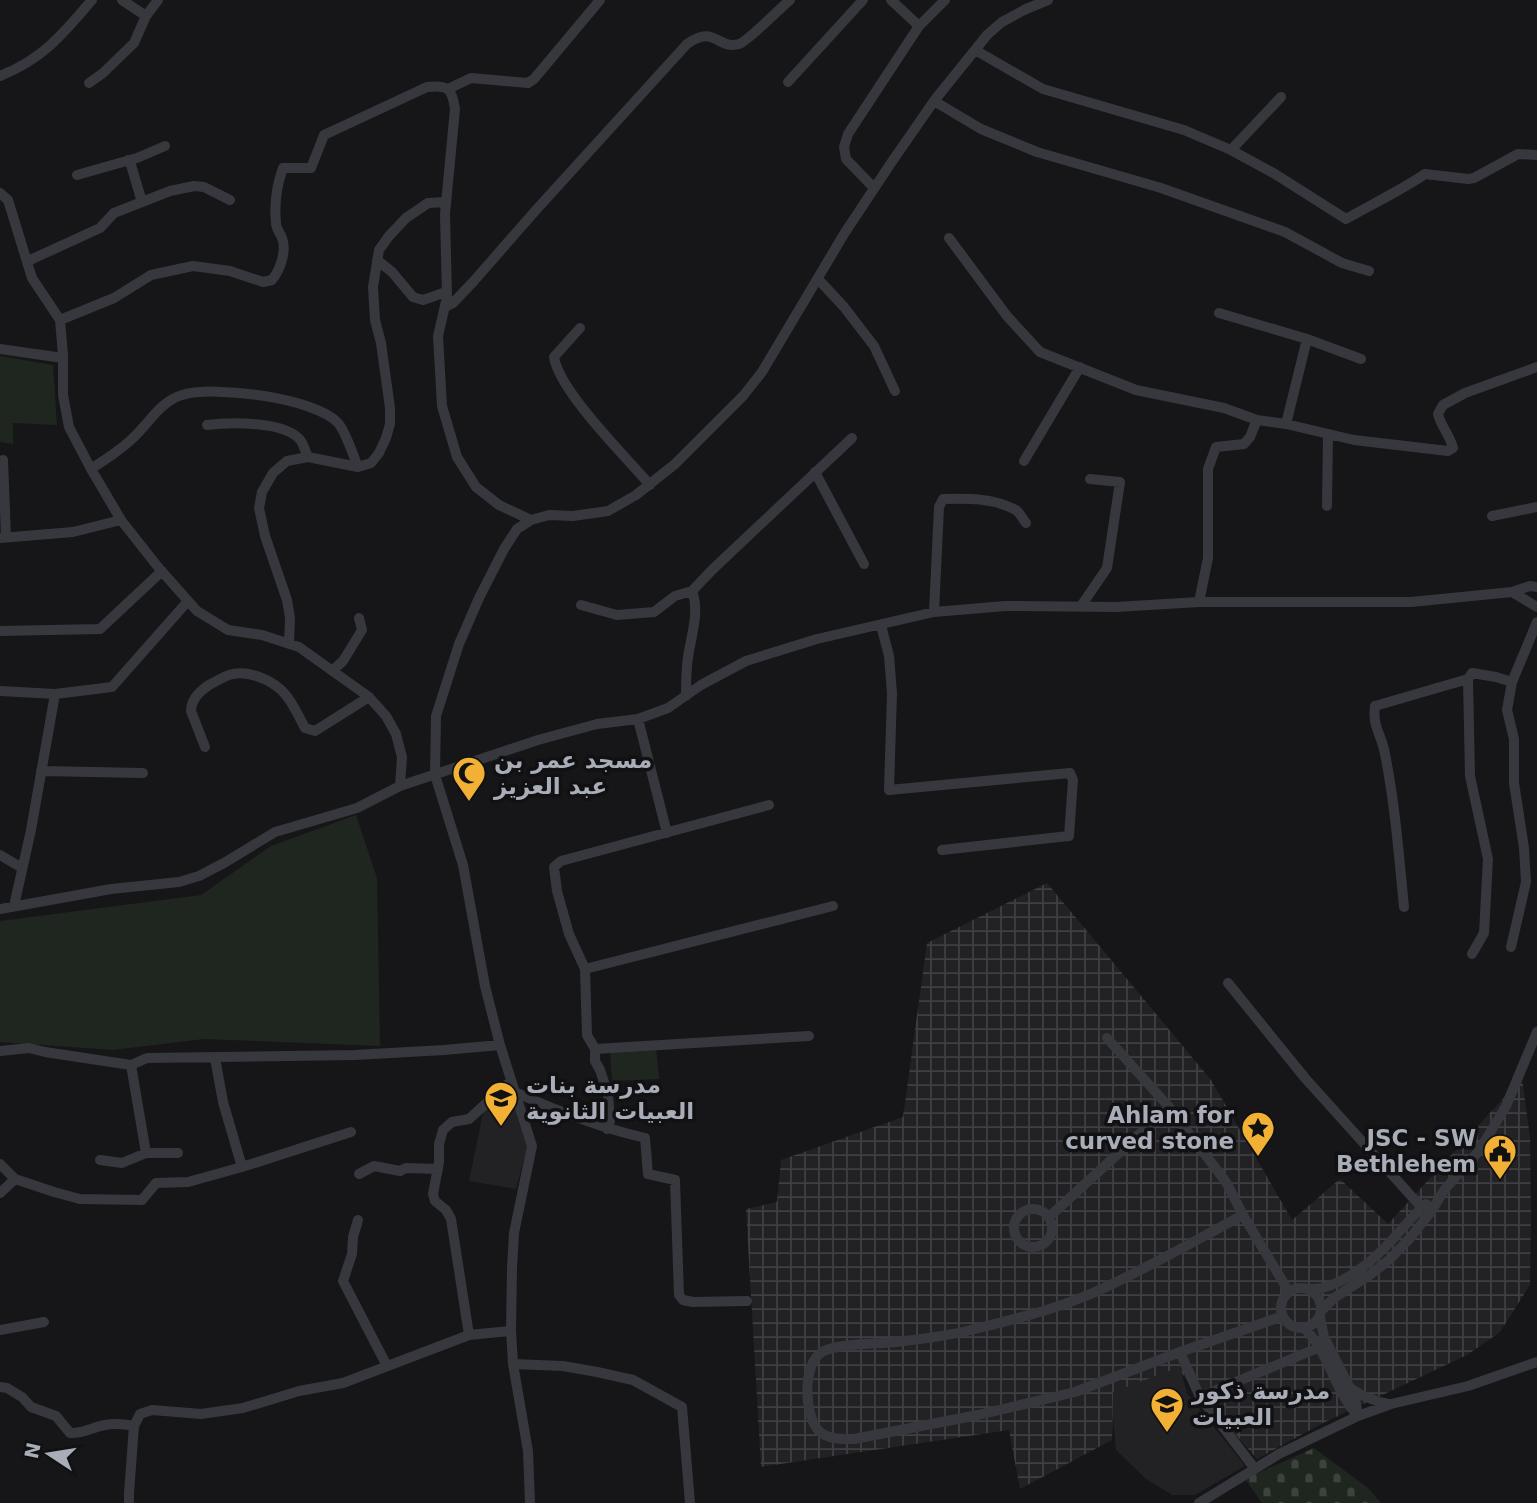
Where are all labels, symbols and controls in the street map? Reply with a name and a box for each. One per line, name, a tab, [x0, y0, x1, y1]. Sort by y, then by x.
place label: مسجد عمر بن عبد العزيز	[493, 747, 652, 800]
mosque icon: مسجد عمر بن عبد العزيز	[450, 754, 488, 803]
place label: مدرسة بنات العبيات الثانوية	[526, 1072, 694, 1125]
school or university icon: مدرسة بنات العبيات الثانوية	[482, 1079, 520, 1128]
place label: Ahlam for curved stone	[1065, 1102, 1235, 1154]
place icon: Ahlam for curved stone	[1239, 1109, 1277, 1158]
place label: JSC - SW Bethlehem	[1336, 1125, 1476, 1177]
public building icon: JSC - SW Bethlehem	[1481, 1132, 1519, 1181]
place label: مدرسة ذكور العبيات	[1191, 1378, 1330, 1430]
school or university icon: مدرسة ذكور العبيات	[1148, 1385, 1186, 1434]
north arrow	[14, 1419, 84, 1489]
text: N	[20, 1440, 45, 1461]

